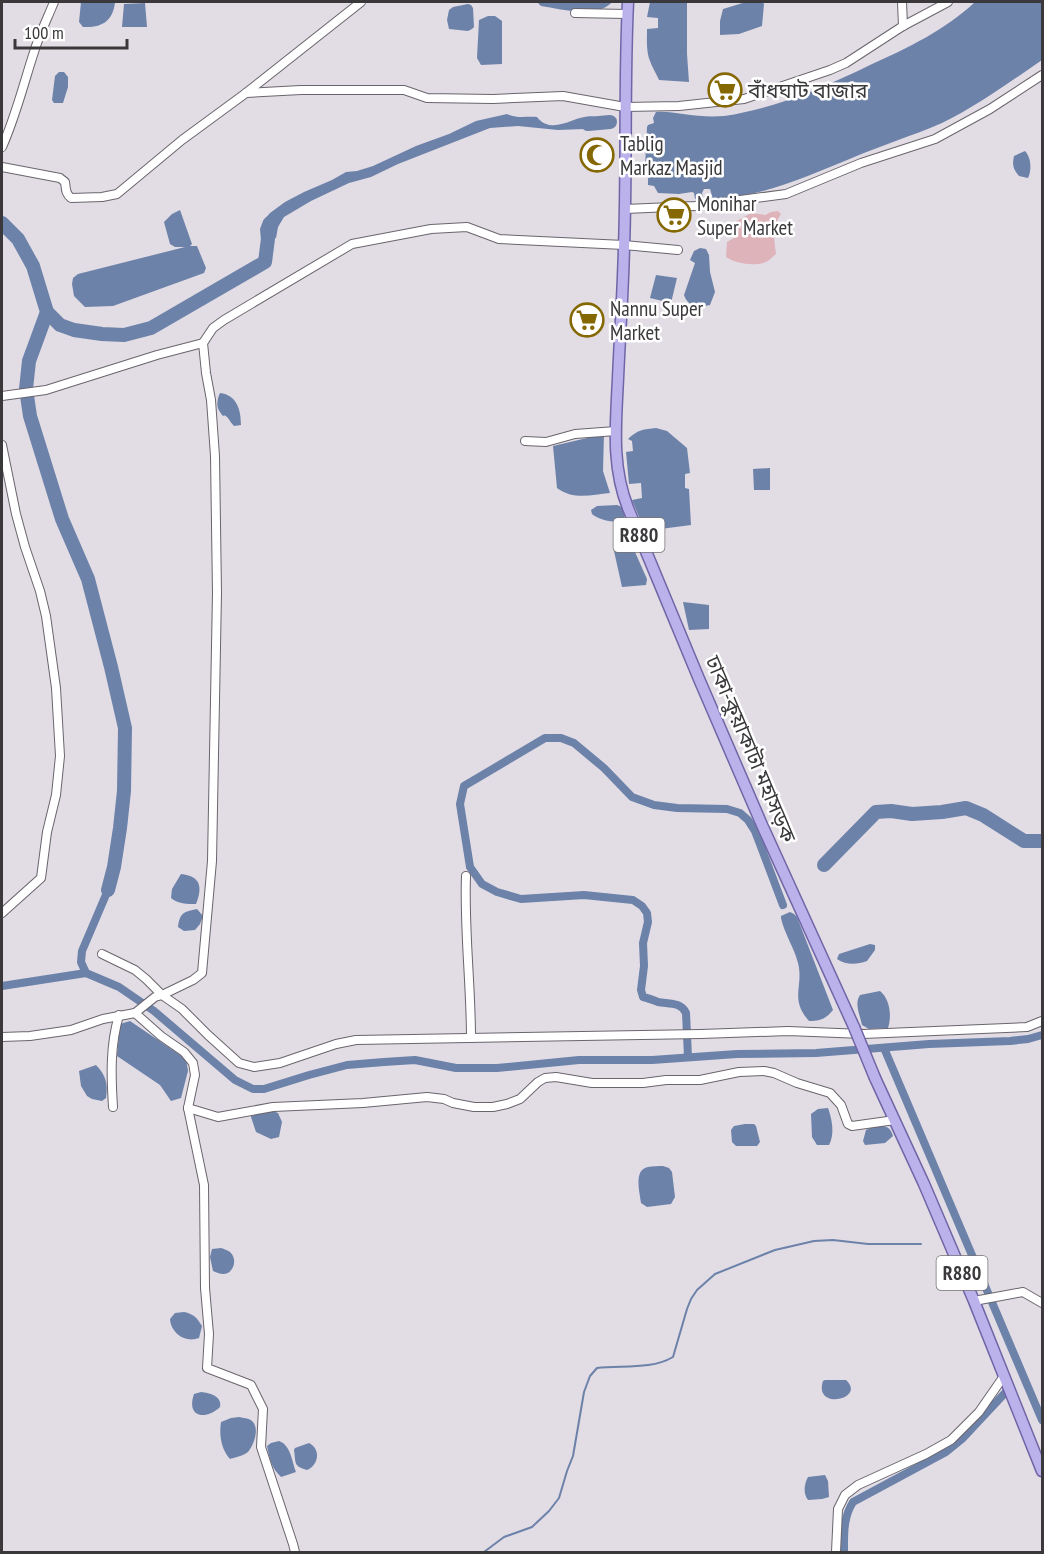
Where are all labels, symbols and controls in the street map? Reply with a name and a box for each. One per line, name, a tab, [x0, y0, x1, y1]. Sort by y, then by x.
scale bar	[15, 12, 128, 50]
text: 100 m	[24, 21, 64, 44]
supermarket icon: বাঁধঘাট বাজার	[707, 72, 743, 108]
place label: বাঁধঘাট বাজার	[747, 77, 868, 104]
place label: Tablig Markaz Masjid	[620, 130, 723, 181]
mosque icon: Tablig Markaz Masjid	[579, 137, 615, 173]
place label: Monihar Super Market	[697, 190, 793, 241]
supermarket icon: Monihar Super Market	[656, 197, 692, 233]
place label: Nannu Super Market	[610, 295, 704, 346]
supermarket icon: Nannu Super Market	[569, 302, 605, 338]
road number: R880	[614, 518, 664, 552]
street label: ঢাকা-কুয়াকাটা মহাসড়ক	[699, 651, 803, 847]
road number: R880	[936, 1256, 988, 1290]

